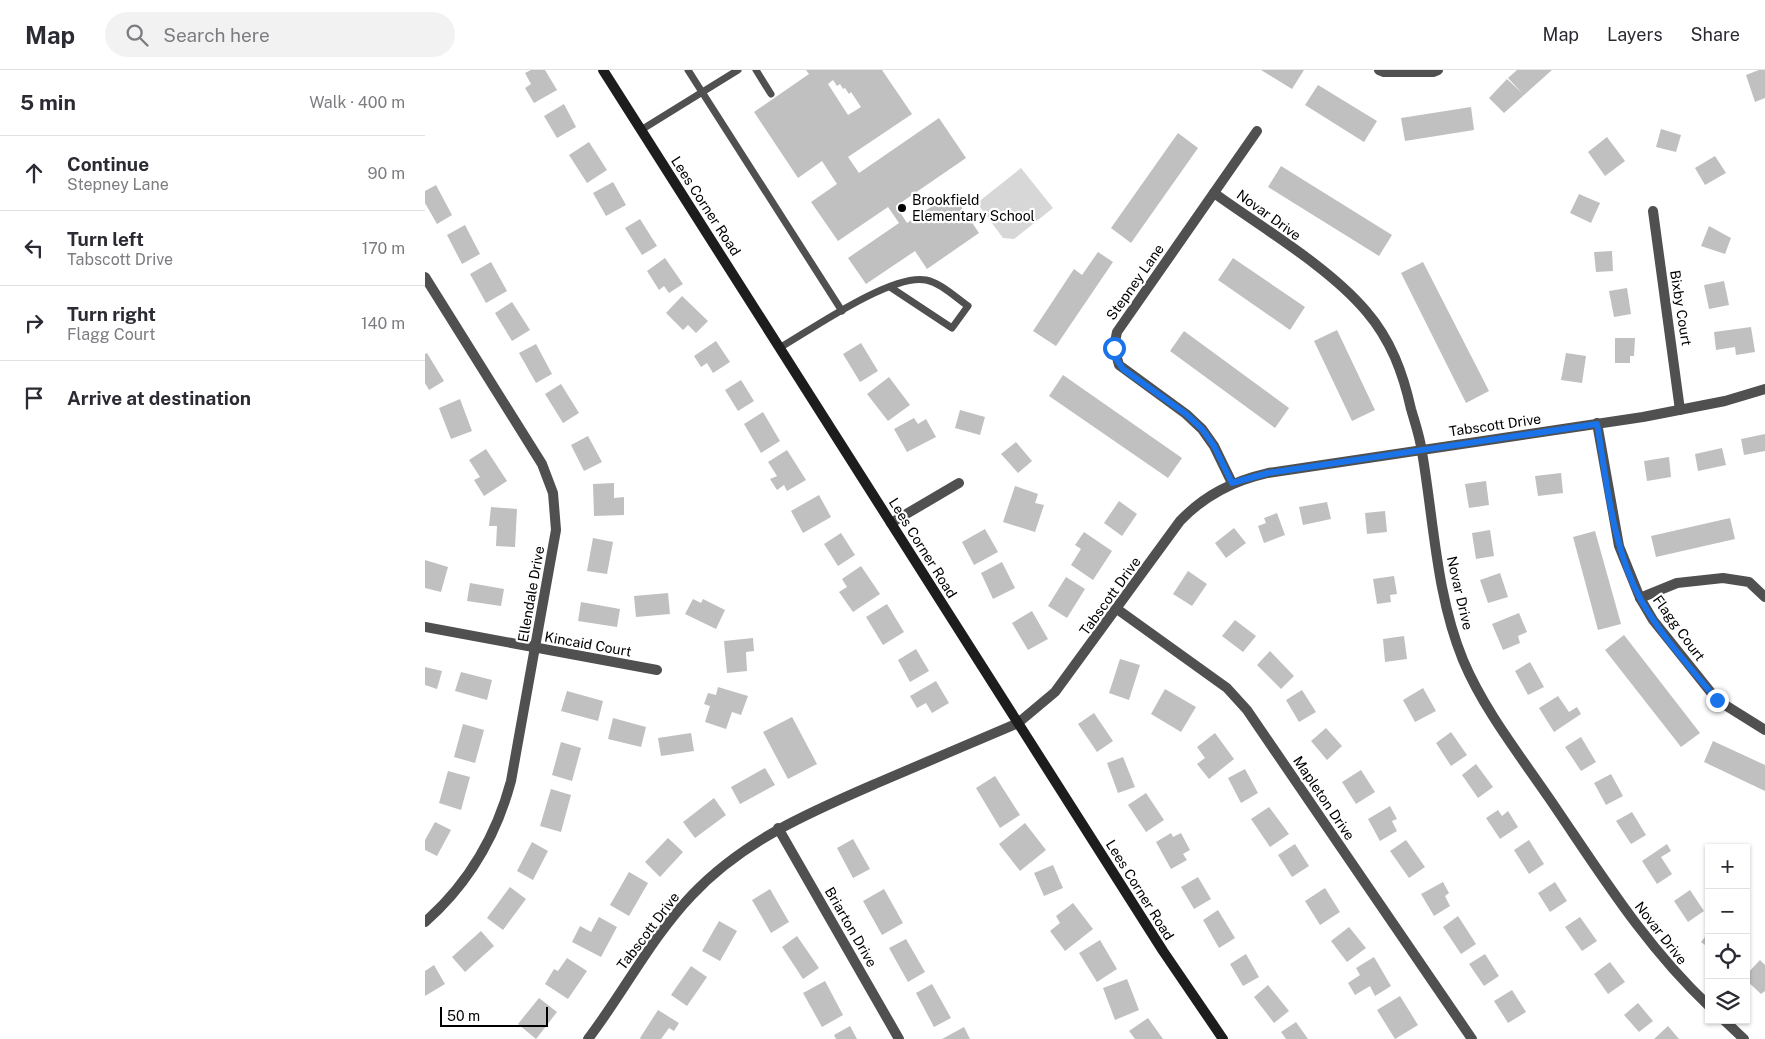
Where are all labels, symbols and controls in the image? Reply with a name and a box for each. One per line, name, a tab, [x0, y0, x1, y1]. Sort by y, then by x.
search box	[105, 12, 455, 57]
text: Map	[25, 21, 75, 49]
icon: search	[123, 21, 151, 49]
text: Search here	[163, 24, 270, 46]
text: Map	[1543, 24, 1579, 45]
text: Layers	[1607, 24, 1663, 45]
text: Share	[1691, 24, 1740, 45]
text: 5 min	[20, 90, 76, 115]
text: Walk · 400 m	[309, 93, 405, 112]
text: Continue	[67, 153, 149, 175]
street label: Lees Corner Road	[668, 153, 744, 259]
icon: ahead	[20, 159, 48, 187]
text: 90 m	[368, 164, 405, 183]
text: Stepney Lane	[67, 175, 169, 194]
street label: Novar Drive	[1234, 186, 1304, 244]
place label: Brookfield Elementary School	[912, 192, 1035, 224]
marker: Brookfield Elementary School	[896, 202, 908, 214]
text: Turn left	[67, 228, 144, 250]
icon: left	[20, 234, 48, 262]
text: 170 m	[362, 239, 405, 258]
street label: Stepney Lane	[1103, 241, 1167, 323]
text: Tabscott Drive	[67, 250, 173, 269]
street label: Bixby Court	[1667, 269, 1695, 347]
text: Turn right	[67, 303, 156, 325]
icon: right	[20, 309, 48, 337]
text: 140 m	[361, 314, 405, 333]
text: Flagg Court	[67, 325, 155, 344]
route start	[1103, 337, 1126, 360]
icon: arrive	[20, 384, 48, 412]
text: Arrive at destination	[67, 387, 251, 409]
street label: Tabscott Drive	[1448, 411, 1542, 439]
street label: Lees Corner Road	[886, 495, 960, 601]
street label: Ellendale Drive	[515, 545, 547, 643]
street label: Tabscott Drive	[1076, 554, 1144, 638]
street label: Novar Drive	[1444, 555, 1476, 632]
street label: Flagg Court	[1650, 592, 1708, 664]
street label: Kincaid Court	[543, 628, 633, 660]
route end	[1706, 689, 1729, 712]
street label: Mapleton Drive	[1290, 753, 1358, 843]
street label: Lees Corner Road	[1103, 837, 1177, 943]
map controls	[1705, 844, 1750, 1024]
button: +	[1705, 844, 1750, 889]
street label: Briarton Drive	[822, 884, 880, 970]
street label: Tabscott Drive	[614, 889, 682, 973]
button: −	[1705, 889, 1750, 934]
street label: Novar Drive	[1632, 898, 1691, 968]
button: locate	[1705, 934, 1750, 979]
button: layers	[1705, 979, 1750, 1024]
scale bar	[440, 1004, 547, 1027]
text: 50 m	[447, 1008, 480, 1024]

